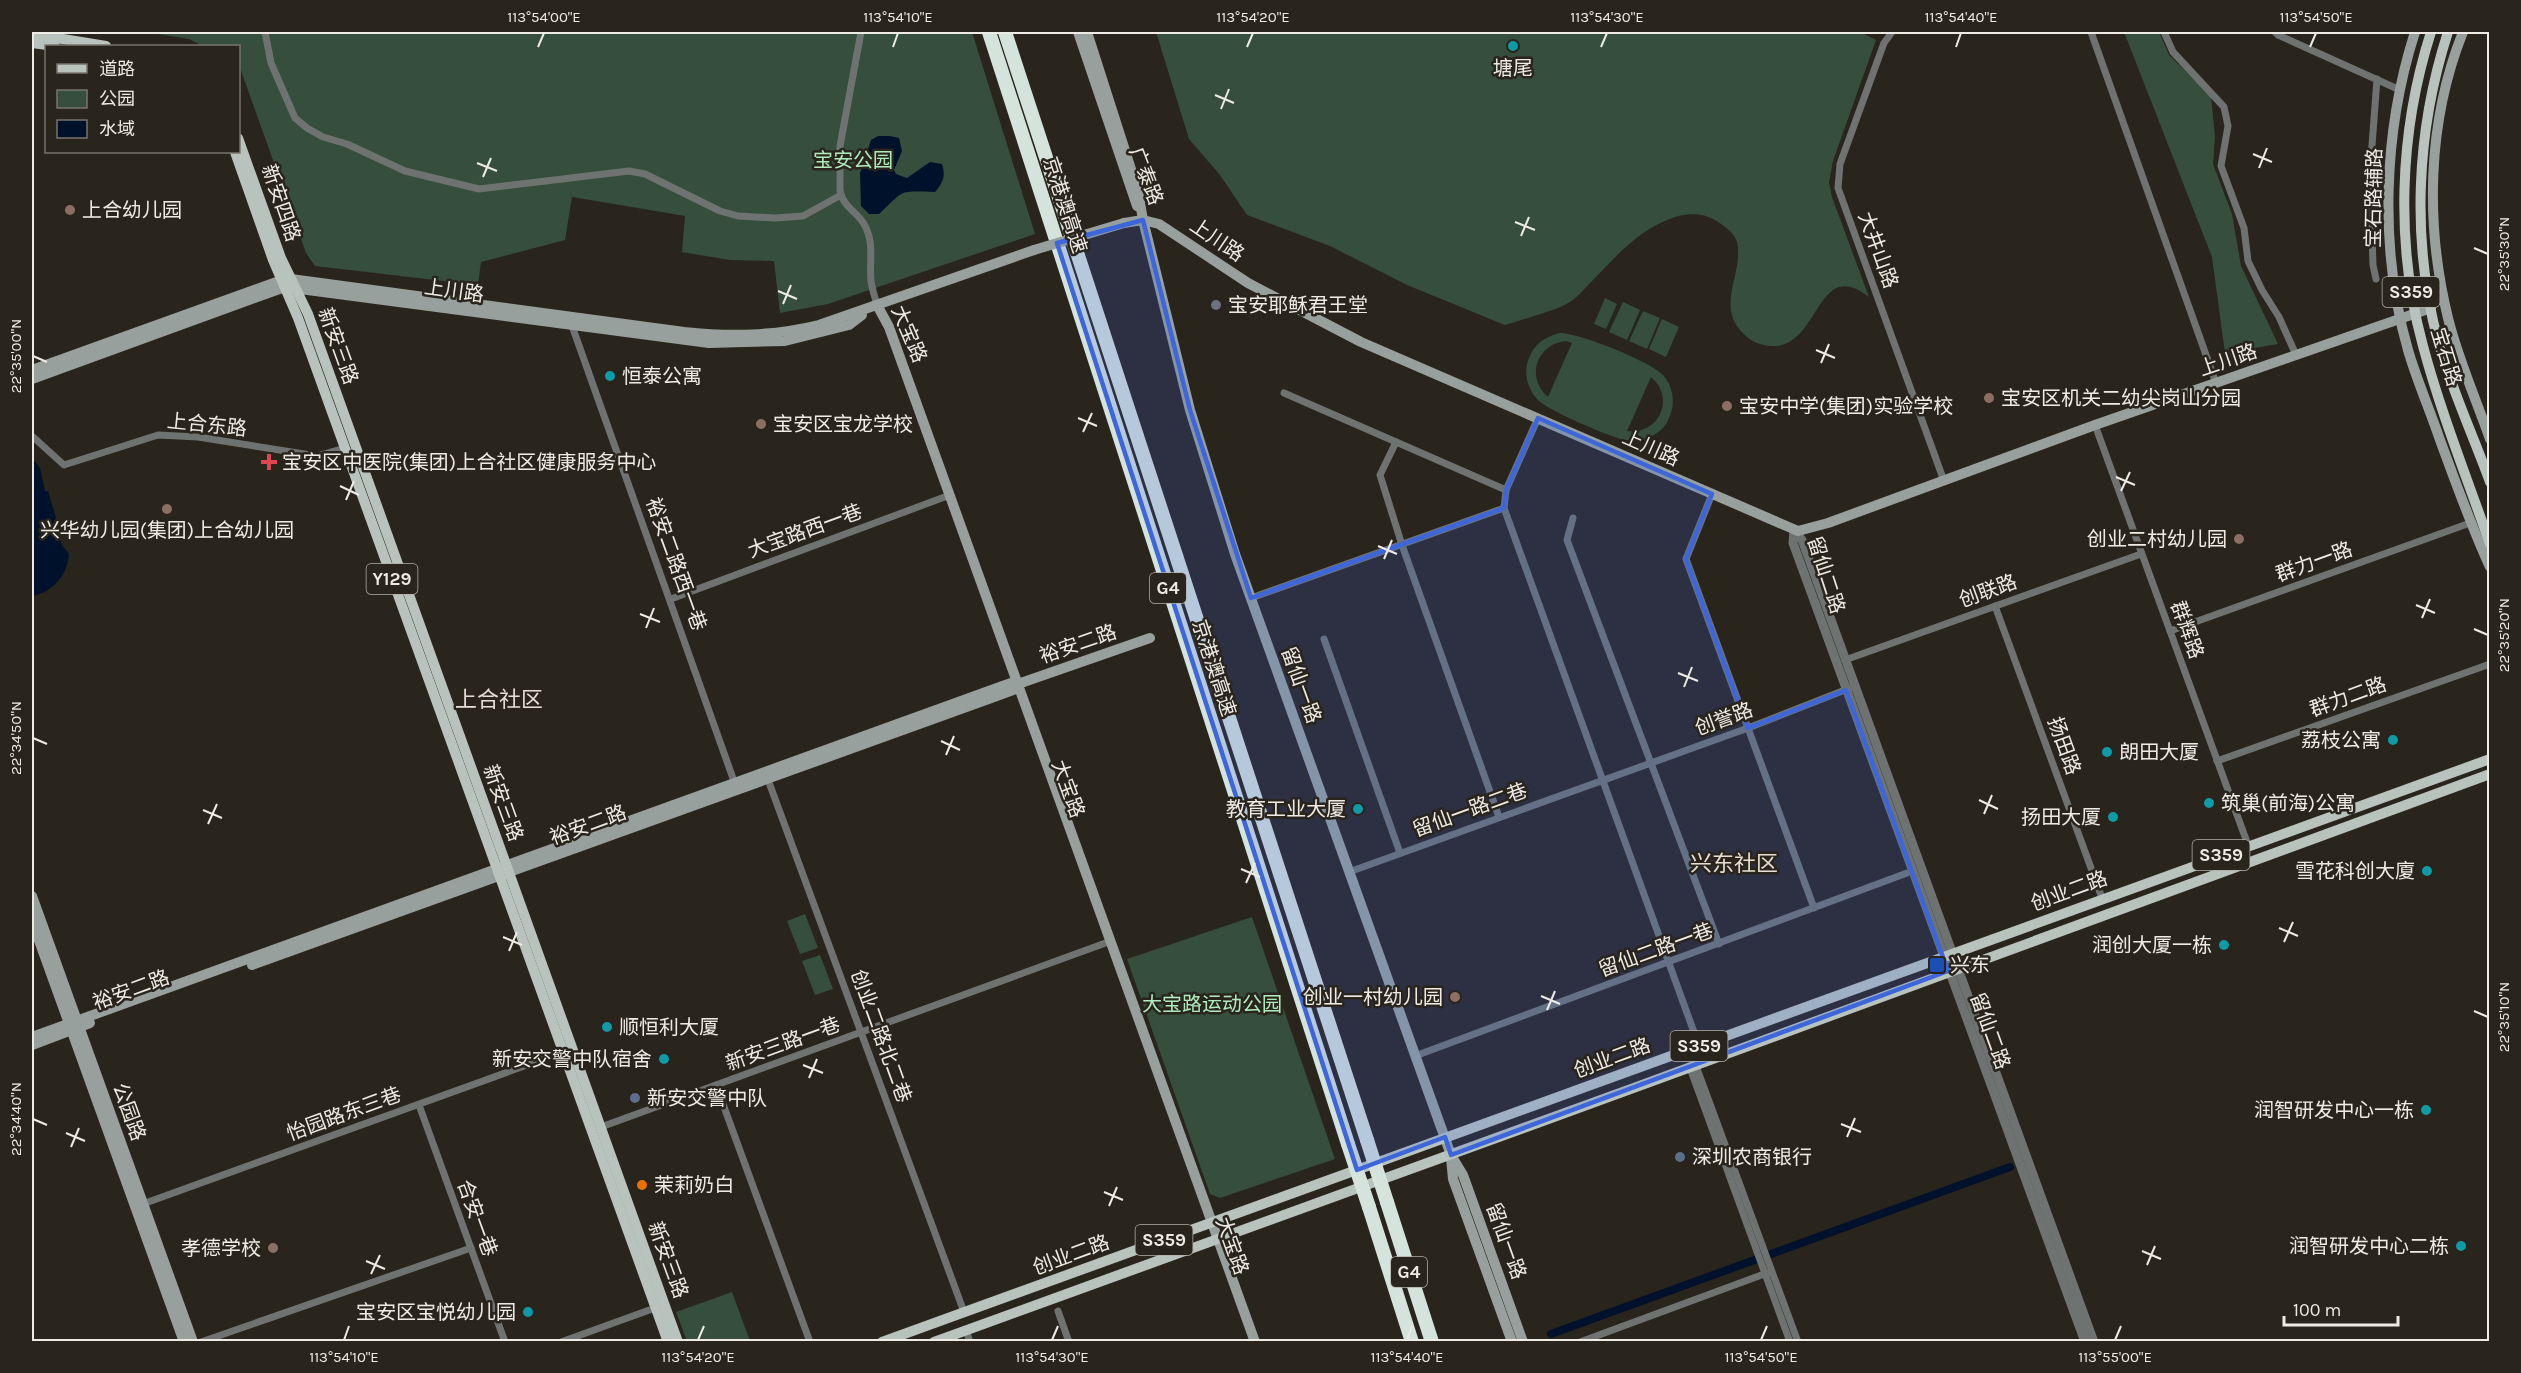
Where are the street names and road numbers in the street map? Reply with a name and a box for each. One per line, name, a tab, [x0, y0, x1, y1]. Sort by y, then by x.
street label: 广泰路	[1125, 144, 1167, 208]
street label: 宝石路辅路	[2362, 148, 2386, 248]
street label: 京港澳高速	[1039, 154, 1091, 256]
street label: 新安四路	[257, 161, 305, 245]
street label: 大井山路	[1854, 208, 1902, 292]
street label: 上川路	[1186, 214, 1248, 266]
street label: 上川路	[423, 275, 485, 307]
road number: S359	[2382, 277, 2440, 307]
street label: 大宝路	[887, 302, 931, 366]
street label: 新安三路	[314, 304, 362, 388]
street label: 宝石路	[2426, 325, 2466, 389]
street label: 上川路	[2196, 339, 2260, 381]
street label: 上合东路	[166, 409, 248, 441]
street label: 上川路	[1619, 425, 1683, 471]
street label: 裕安二路西一巷	[641, 494, 711, 634]
street label: 大宝路西一巷	[745, 500, 865, 562]
street label: 留仙二路	[1803, 533, 1849, 617]
street label: 群力一路	[2272, 538, 2356, 586]
road number: Y129	[366, 564, 418, 594]
street label: 创联路	[1956, 570, 2020, 612]
road number: G4	[1150, 573, 1186, 603]
street label: 群辉路	[2166, 598, 2208, 662]
street label: 京港澳高速	[1188, 617, 1240, 719]
street label: 裕安二路	[1036, 620, 1120, 668]
street label: 留仙一路	[1277, 643, 1325, 727]
street label: 群力二路	[2306, 673, 2390, 721]
street label: 创誉路	[1692, 698, 1756, 740]
street label: 扬田路	[2043, 714, 2085, 778]
street label: 大宝路	[1047, 757, 1089, 821]
street label: 新安三路	[479, 761, 527, 845]
street label: 留仙一路二巷	[1410, 779, 1530, 841]
street label: 裕安二路	[546, 801, 630, 849]
road number: S359	[2192, 840, 2250, 870]
street label: 创业二路	[2027, 867, 2111, 915]
street label: 留仙二路一巷	[1596, 919, 1716, 981]
street label: 裕安二路	[89, 966, 173, 1014]
street label: 创业二路北二巷	[846, 966, 916, 1106]
street label: 留仙二路	[1966, 989, 2014, 1073]
street label: 新安三路一巷	[723, 1013, 843, 1075]
road number: S359	[1670, 1031, 1728, 1061]
street label: 创业二路	[1570, 1034, 1654, 1082]
street label: 公园路	[108, 1080, 150, 1144]
street label: 怡园路东三巷	[284, 1083, 404, 1145]
street label: 合安一巷	[453, 1176, 501, 1260]
street label: 留仙一路	[1482, 1199, 1530, 1283]
street label: 大宝路	[1211, 1214, 1253, 1278]
street label: 新安三路	[644, 1218, 692, 1302]
road number: S359	[1136, 1225, 1192, 1255]
street label: 创业二路	[1029, 1231, 1113, 1279]
road number: G4	[1391, 1257, 1427, 1287]

